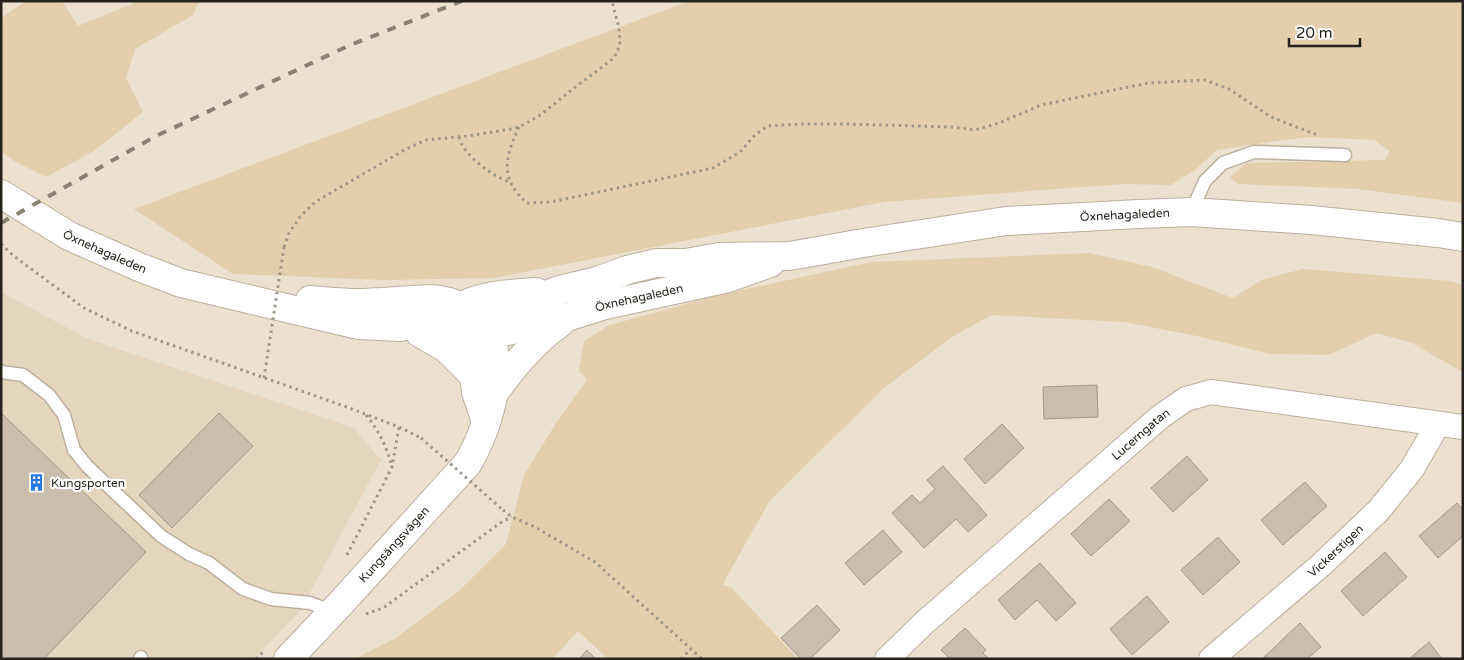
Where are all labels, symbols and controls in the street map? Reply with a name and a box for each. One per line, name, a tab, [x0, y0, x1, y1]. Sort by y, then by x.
scale bar	[1289, 15, 1360, 47]
text: 20 m	[1296, 24, 1333, 42]
street label: Öxnehagaleden	[1080, 206, 1170, 224]
street label: Öxnehagaleden	[60, 227, 149, 276]
street label: Öxnehagaleden	[593, 281, 684, 315]
street label: Lucerngatan	[1109, 405, 1172, 463]
building icon: Kungsporten	[27, 473, 47, 493]
place label: Kungsporten	[51, 476, 125, 490]
street label: Kungsängsvägen	[356, 504, 432, 586]
street label: Vickerstigen	[1305, 522, 1366, 580]

